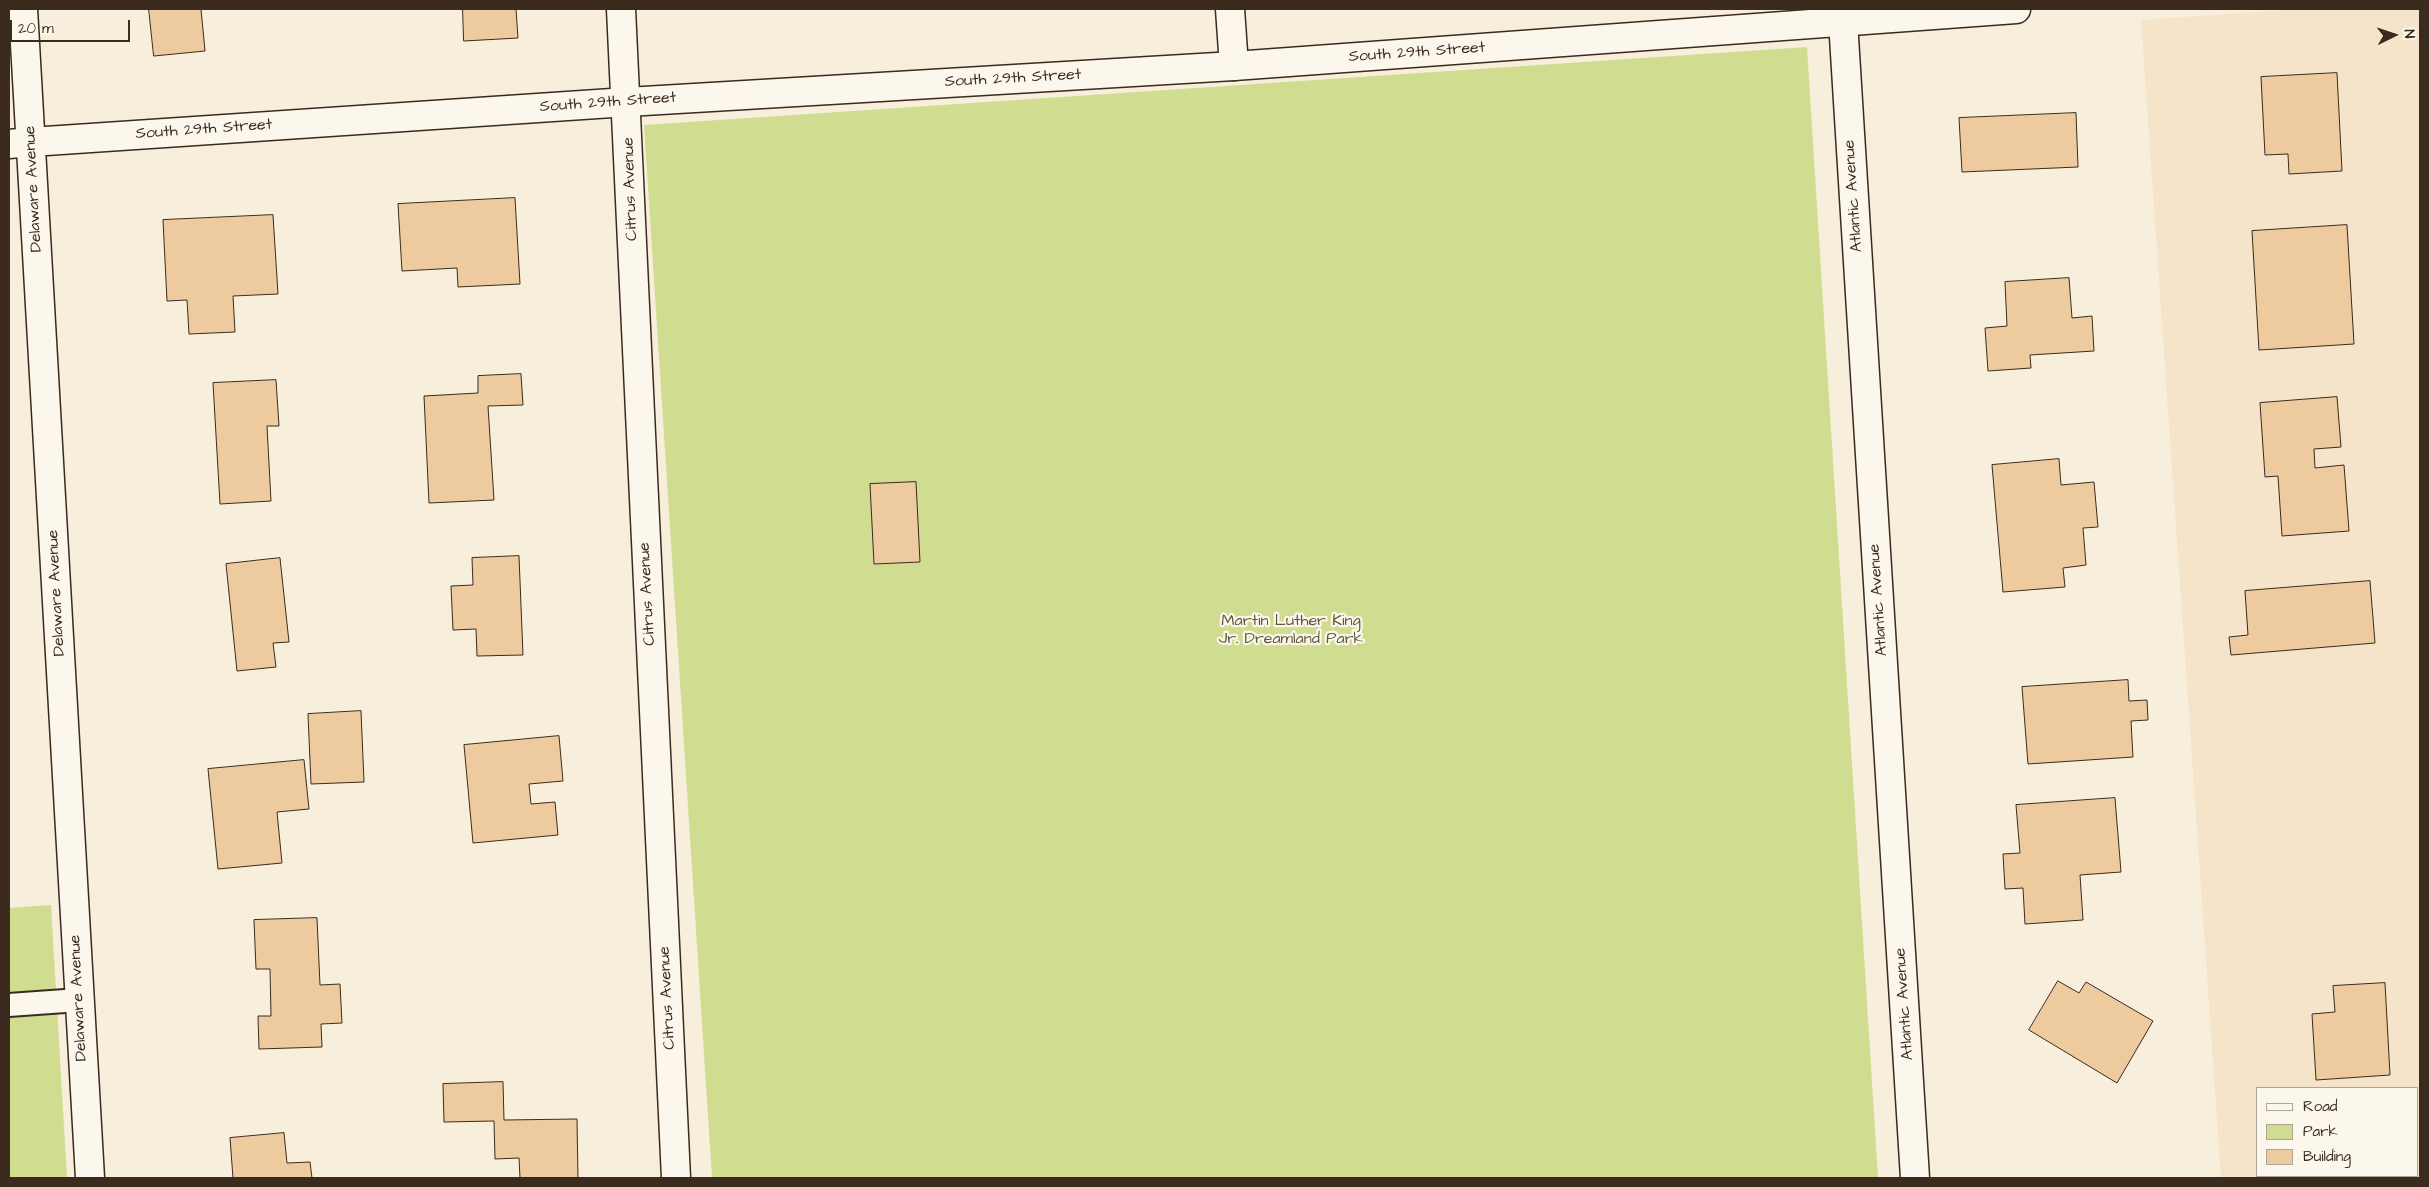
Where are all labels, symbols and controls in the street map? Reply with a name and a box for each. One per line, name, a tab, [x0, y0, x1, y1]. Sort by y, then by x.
scale bar	[12, 10, 132, 42]
north arrow	[2369, 10, 2419, 60]
text: 20 m	[18, 18, 54, 39]
text: N	[2399, 29, 2419, 39]
street label: South 29th Street	[1348, 39, 1486, 67]
street label: South 29th Street	[944, 66, 1082, 92]
street label: South 29th Street	[539, 89, 677, 117]
street label: South 29th Street	[135, 116, 273, 144]
street label: Delaware Avenue	[21, 125, 47, 253]
street label: Citrus Avenue	[620, 137, 642, 241]
street label: Atlantic Avenue	[1840, 139, 1868, 253]
street label: Delaware Avenue	[44, 529, 70, 657]
street label: Citrus Avenue	[636, 542, 660, 646]
street label: Atlantic Avenue	[1865, 543, 1893, 657]
park label: Martin Luther King Jr. Dreamland Park	[1219, 612, 1363, 650]
street label: Delaware Avenue	[66, 934, 92, 1062]
street label: Citrus Avenue	[656, 946, 680, 1050]
street label: Atlantic Avenue	[1891, 947, 1919, 1061]
legend	[2256, 1087, 2419, 1177]
text: Road	[2303, 1096, 2337, 1117]
text: Park	[2303, 1121, 2338, 1142]
text: Building	[2303, 1146, 2351, 1167]

